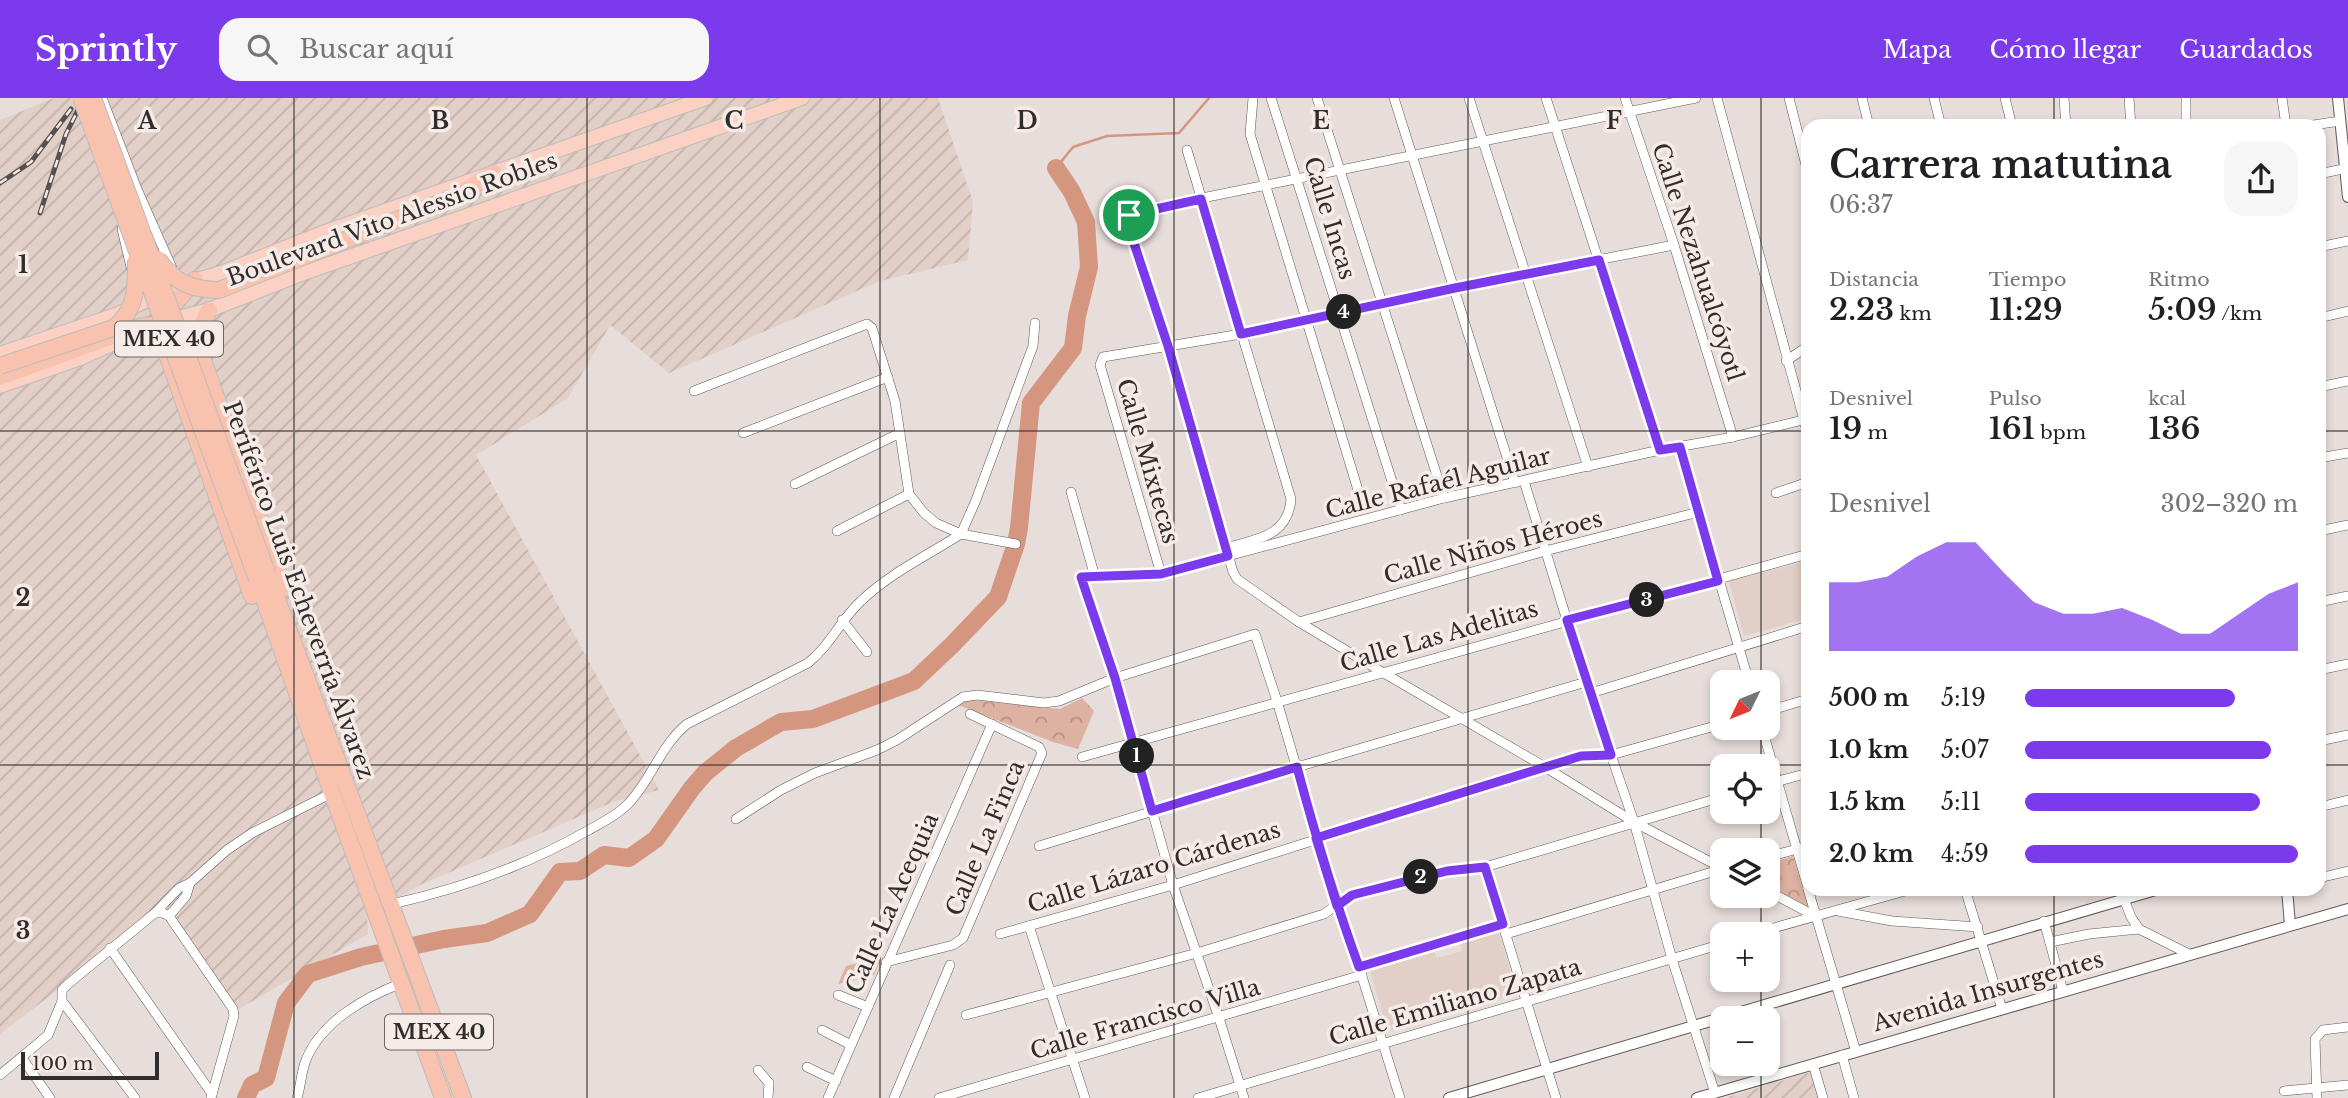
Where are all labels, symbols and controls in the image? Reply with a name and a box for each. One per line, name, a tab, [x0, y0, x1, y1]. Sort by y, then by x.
search box	[219, 18, 709, 81]
text: Sprintly	[35, 29, 177, 70]
icon: search	[243, 30, 281, 68]
text: Buscar aquí	[299, 33, 453, 65]
text: Mapa	[1882, 35, 1951, 64]
text: Cómo llegar	[1989, 35, 2141, 64]
text: Guardados	[2179, 35, 2313, 64]
text: A	[137, 107, 158, 135]
text: B	[431, 107, 449, 135]
text: C	[725, 107, 743, 135]
text: D	[1016, 107, 1038, 135]
text: E	[1312, 107, 1330, 135]
text: F	[1606, 107, 1622, 135]
street label: Calle Nezahualcóyotl	[1646, 139, 1750, 385]
text: Carrera matutina	[1829, 141, 2172, 188]
button: share	[2224, 142, 2298, 216]
street label: Boulevard Vito Alessio Robles	[223, 146, 561, 292]
street label: Calle Incas	[1298, 153, 1362, 283]
pin	[1099, 185, 1159, 245]
text: 06:37	[1829, 191, 1892, 219]
icon: arrive	[1110, 196, 1148, 234]
text: 1	[18, 251, 28, 279]
text: Distancia	[1829, 268, 1919, 291]
text: Tiempo	[1989, 268, 2066, 291]
text: Ritmo	[2148, 268, 2210, 291]
text: 2.23	[1829, 291, 1894, 328]
text: 11:29	[1989, 291, 2063, 328]
text: 5:09	[2148, 291, 2217, 328]
pin: 4	[1326, 294, 1362, 330]
text: 4	[1337, 300, 1350, 323]
text: km	[1894, 302, 1932, 325]
text: /km	[2217, 302, 2262, 325]
road number: MEX 40	[115, 322, 223, 356]
street label: Calle Mixtecas	[1111, 375, 1185, 547]
text: Desnivel	[1829, 387, 1913, 410]
text: Pulso	[1989, 387, 2042, 410]
text: kcal	[2148, 387, 2186, 410]
street label: Periférico Luis Echeverría Álvarez	[217, 397, 382, 783]
text: 19	[1829, 410, 1862, 447]
text: 161	[1989, 410, 2035, 447]
text: 136	[2148, 410, 2200, 447]
text: m	[1862, 421, 1888, 444]
text: bpm	[2035, 421, 2086, 444]
street label: Calle Rafaél Aguilar	[1322, 441, 1554, 525]
text: Desnivel	[1829, 490, 1931, 518]
text: 302–320 m	[2161, 490, 2298, 518]
street label: Calle Niños Héroes	[1380, 504, 1606, 590]
pin: 3	[1630, 582, 1664, 618]
text: 2	[16, 584, 30, 612]
text: 3	[1640, 588, 1653, 611]
street label: Calle Las Adelitas	[1337, 594, 1541, 678]
north arrow	[1710, 670, 1780, 740]
map controls	[1710, 670, 1780, 1076]
text: 500 m	[1829, 684, 1909, 712]
text: 5:19	[1941, 684, 1986, 712]
text: 1.0 km	[1829, 736, 1909, 764]
text: 5:07	[1941, 736, 1989, 764]
pin: 1	[1120, 738, 1154, 774]
text: 1	[1132, 744, 1141, 767]
button: locate	[1710, 754, 1780, 824]
street label: Calle La Finca	[940, 756, 1030, 920]
text: 1.5 km	[1829, 788, 1906, 816]
text: 5:11	[1941, 788, 1981, 816]
street label: Calle La Acequia	[840, 808, 944, 998]
street label: Calle Lázaro Cárdenas	[1024, 815, 1284, 919]
button: layers	[1710, 838, 1780, 908]
text: 2.0 km	[1829, 840, 1914, 868]
text: 4:59	[1941, 840, 1989, 868]
pin: 2	[1404, 860, 1438, 894]
text: 2	[1414, 865, 1427, 888]
text: 3	[16, 917, 30, 945]
button: +	[1710, 922, 1780, 992]
street label: Avenida Insurgentes	[1868, 945, 2107, 1038]
street label: Calle Emiliano Zapata	[1326, 953, 1585, 1051]
street label: Calle Francisco Villa	[1027, 973, 1263, 1065]
button: −	[1710, 1006, 1780, 1076]
road number: MEX 40	[385, 1014, 493, 1049]
scale bar	[21, 1049, 159, 1081]
text: 100 m	[32, 1052, 93, 1075]

